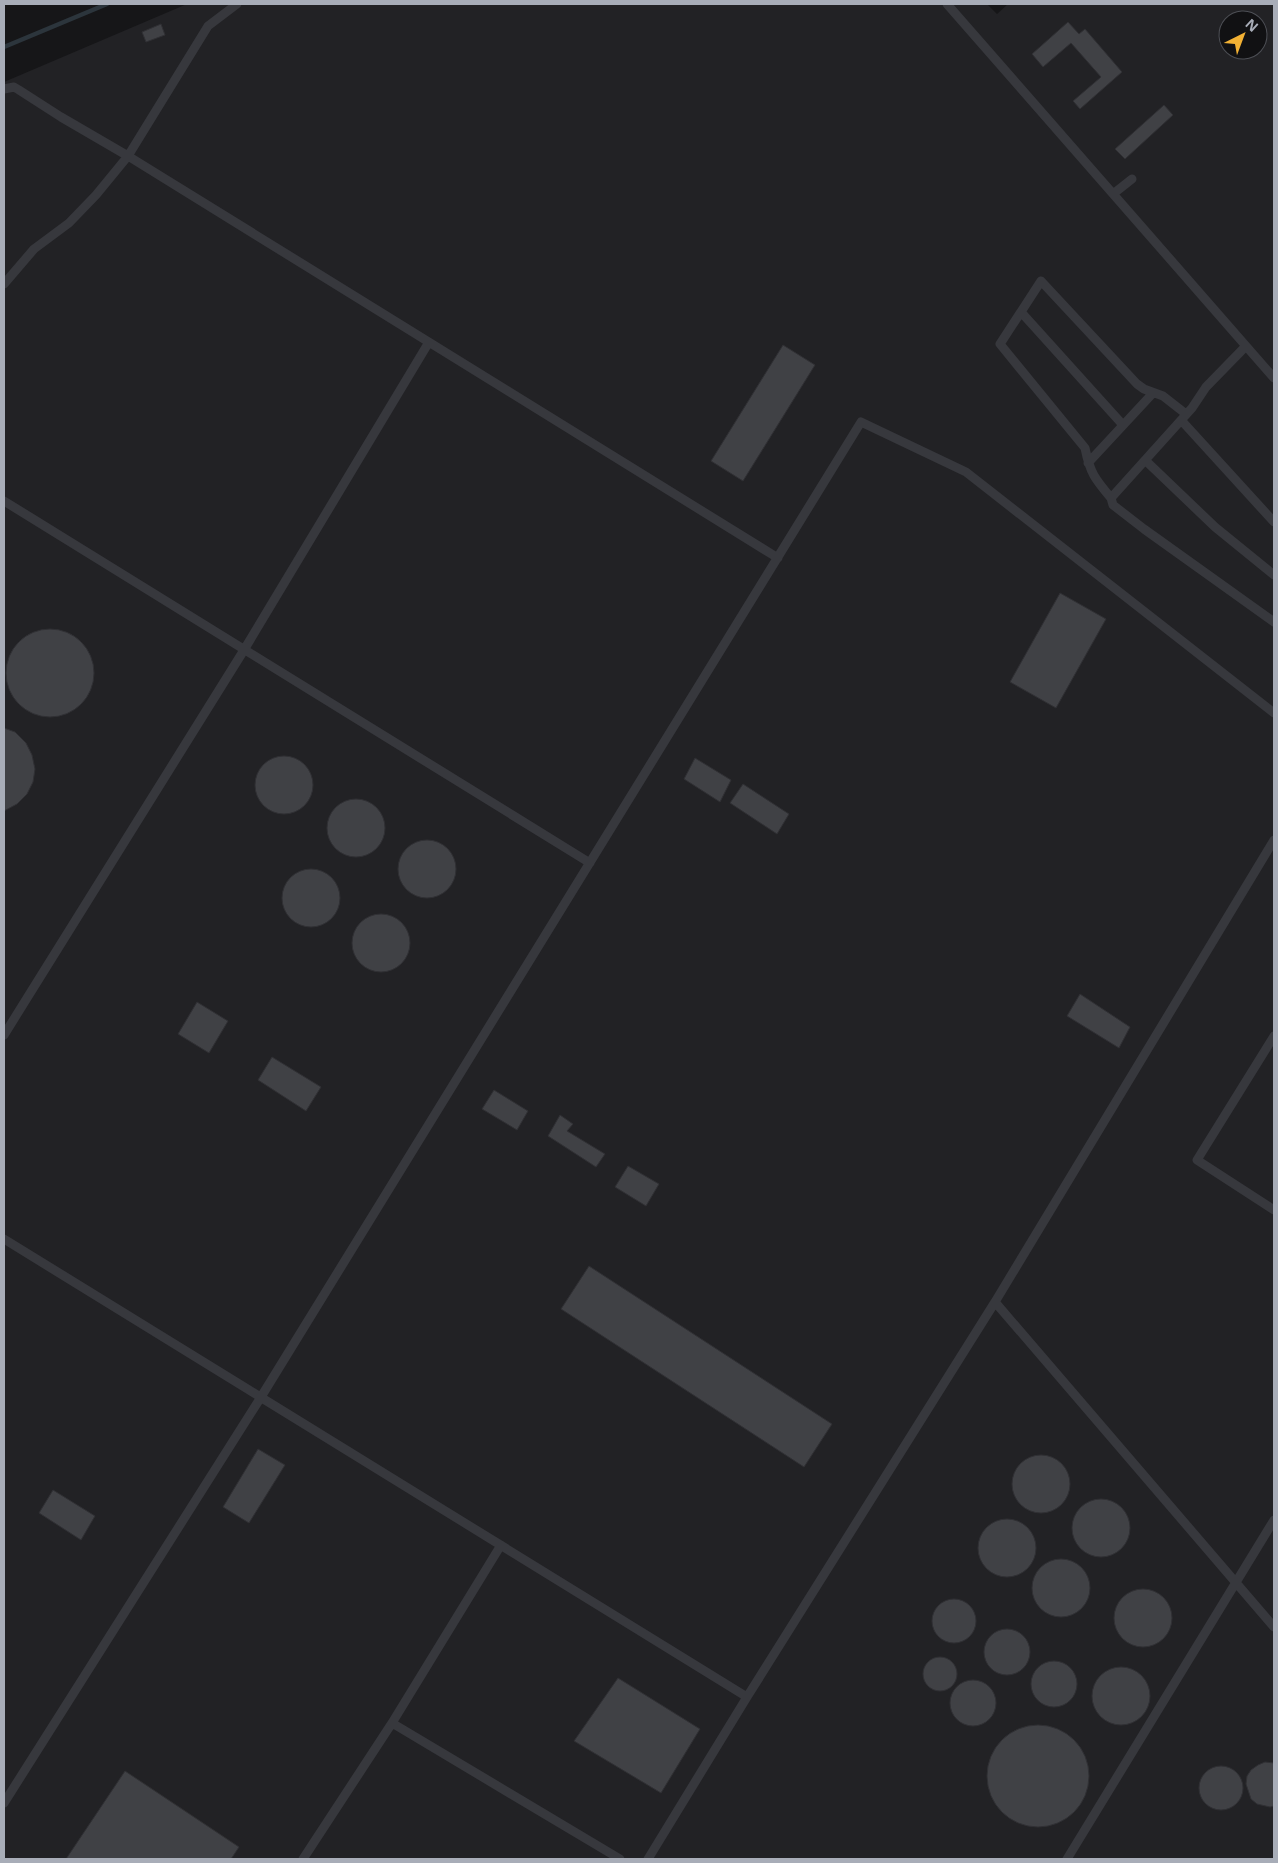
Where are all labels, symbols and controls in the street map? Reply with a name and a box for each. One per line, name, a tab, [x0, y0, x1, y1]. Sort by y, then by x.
north arrow	[1218, 10, 1268, 60]
text: N	[1241, 14, 1263, 36]

